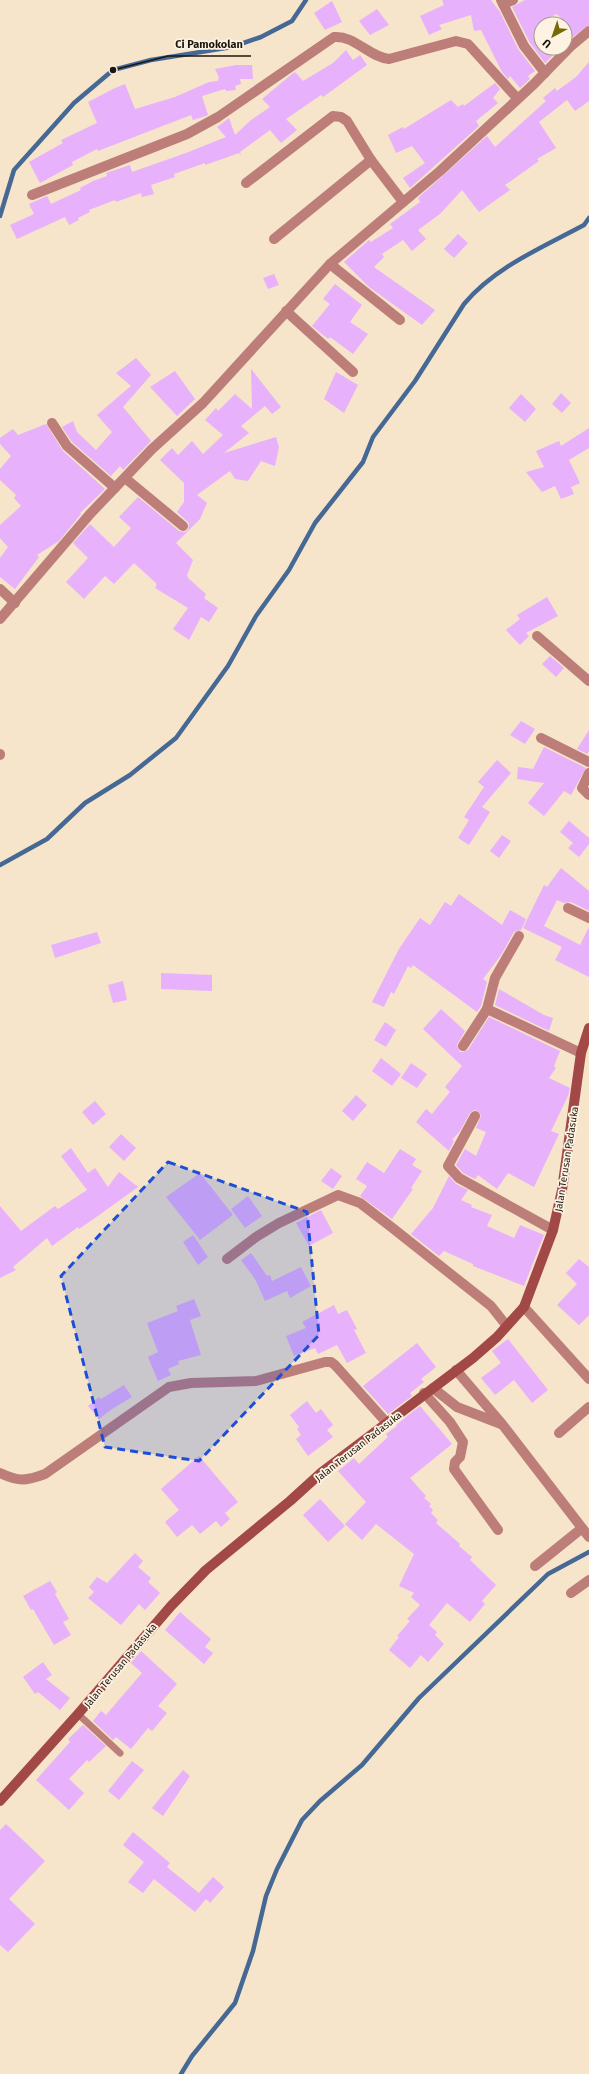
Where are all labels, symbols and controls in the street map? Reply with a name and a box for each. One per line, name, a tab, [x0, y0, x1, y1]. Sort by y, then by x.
north arrow	[533, 16, 573, 56]
callout: Ci Pamokolan	[168, 33, 251, 56]
text: U	[540, 36, 554, 51]
text: Ci Pamokolan	[175, 38, 243, 51]
street label: Jalan Terusan Padasuka	[553, 1106, 581, 1213]
street label: Jalan Terusan Padasuka	[313, 1409, 404, 1484]
street label: Jalan Terusan Padasuka	[82, 1621, 160, 1710]

